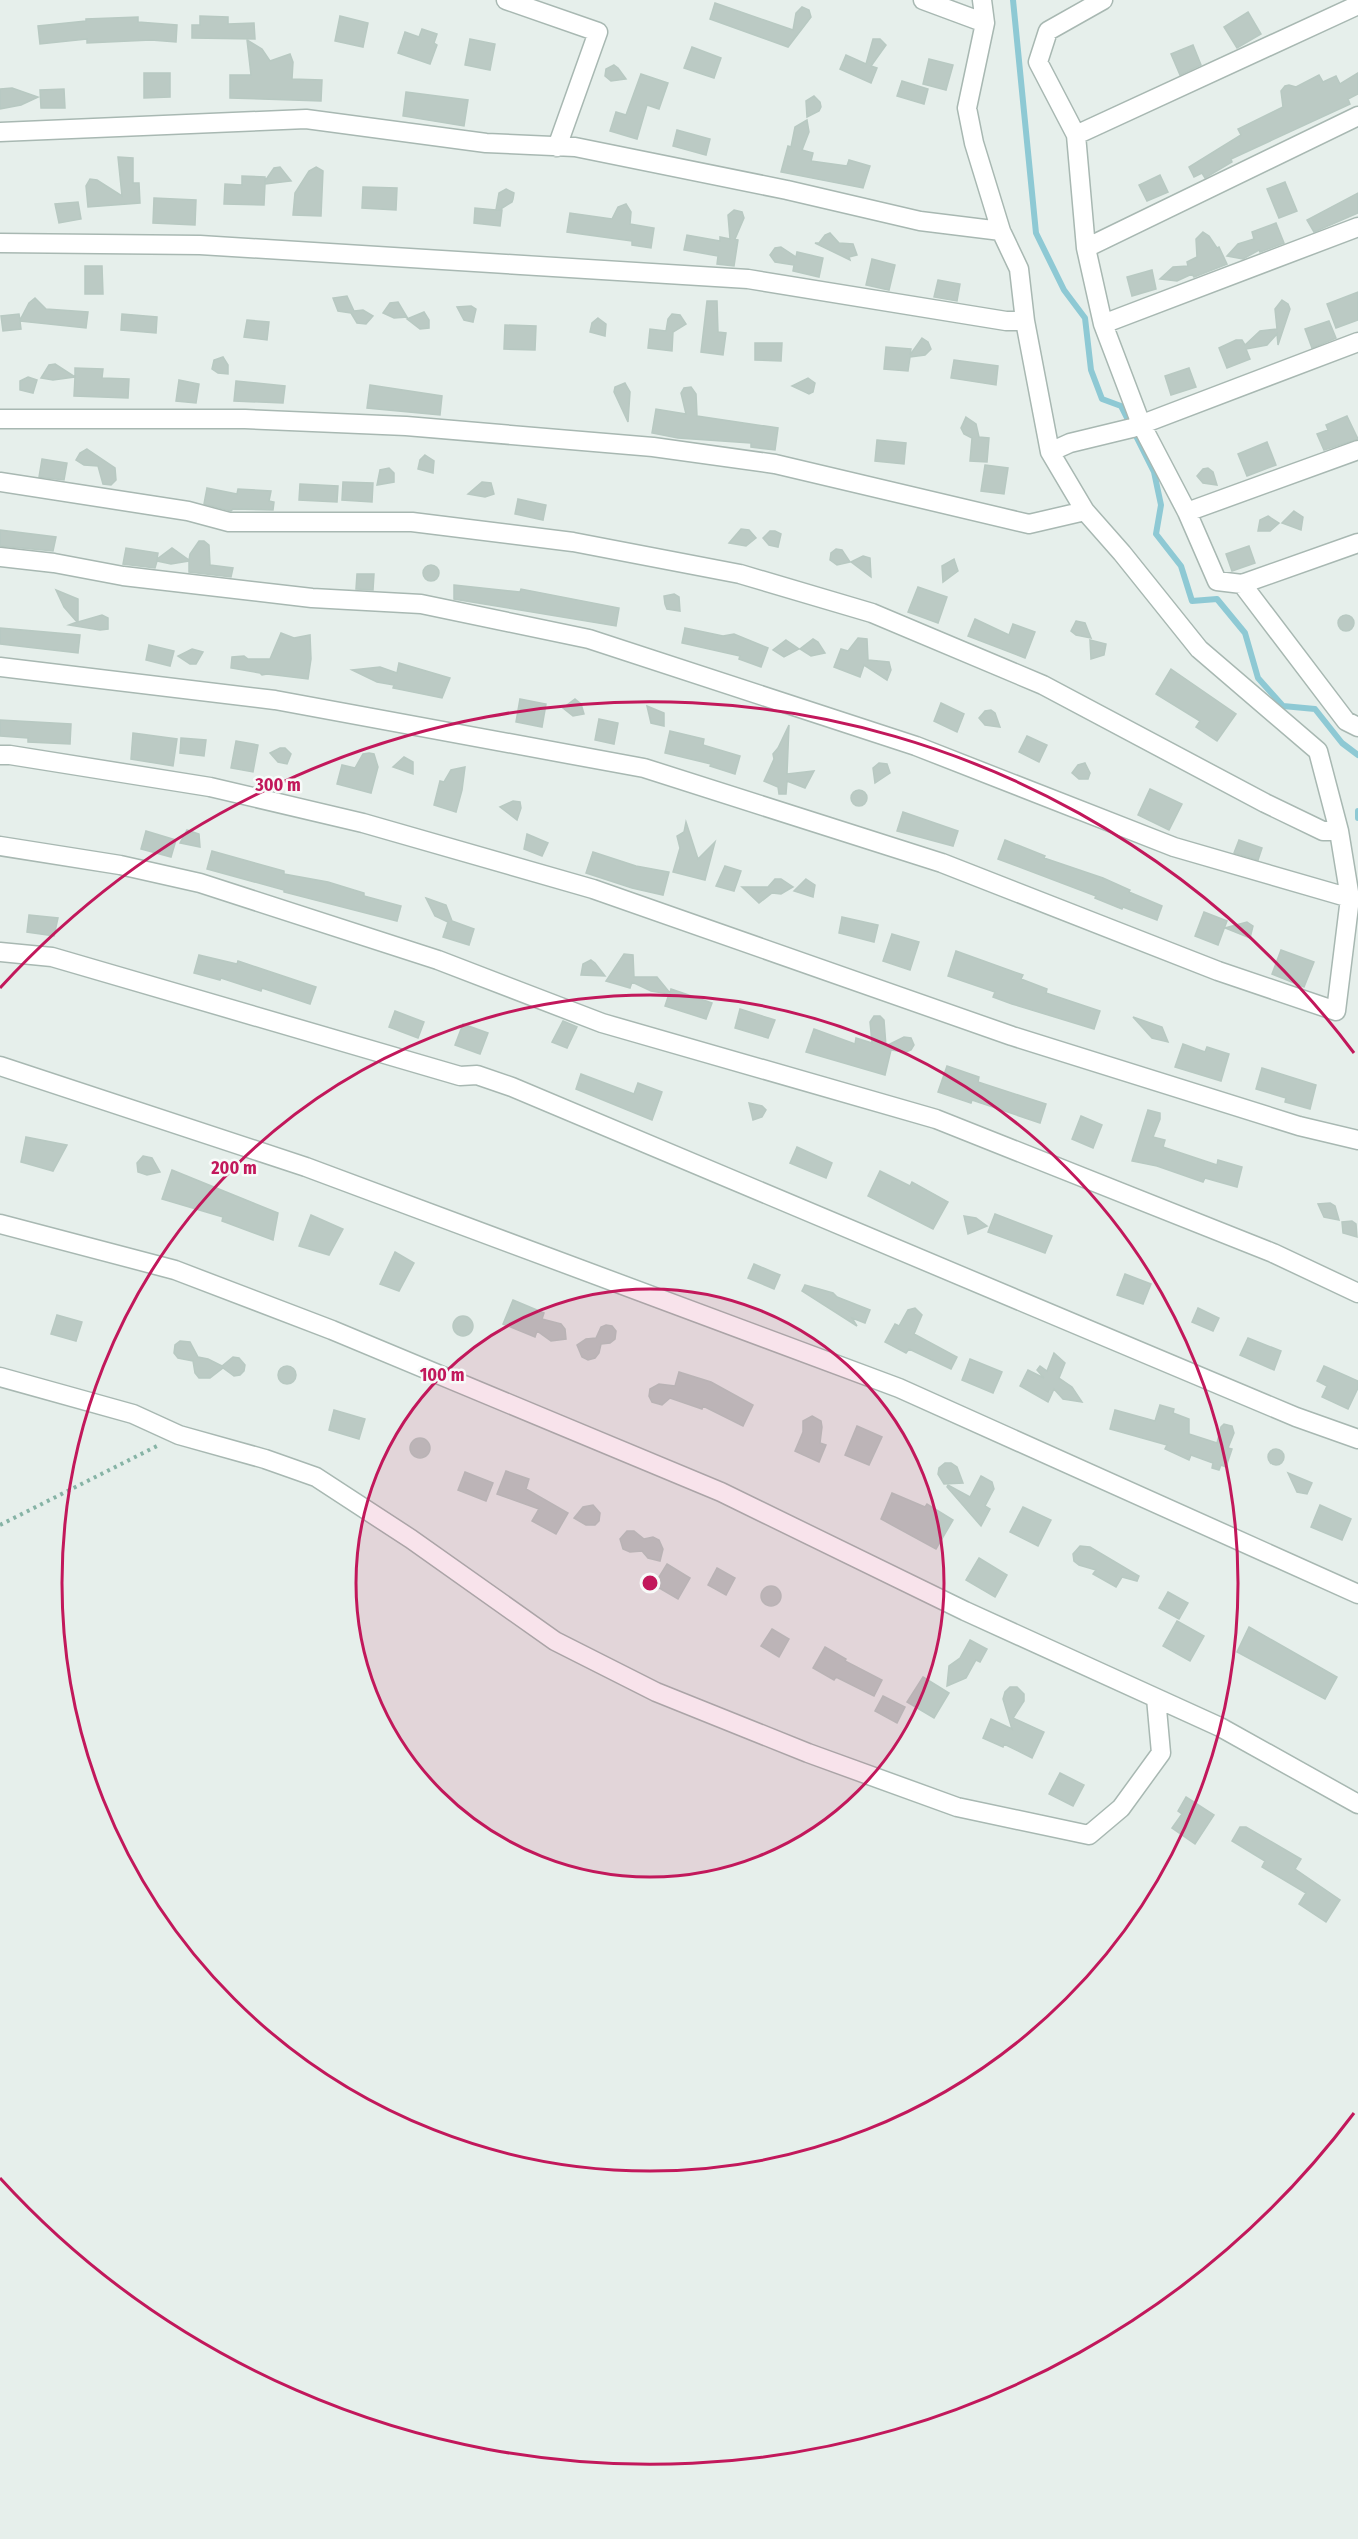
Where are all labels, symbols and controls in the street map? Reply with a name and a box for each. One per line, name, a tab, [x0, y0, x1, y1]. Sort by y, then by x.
text: 300 m	[254, 774, 301, 796]
text: 200 m	[210, 1157, 257, 1179]
text: 100 m	[420, 1364, 464, 1386]
centre of rings	[640, 1573, 660, 1593]

